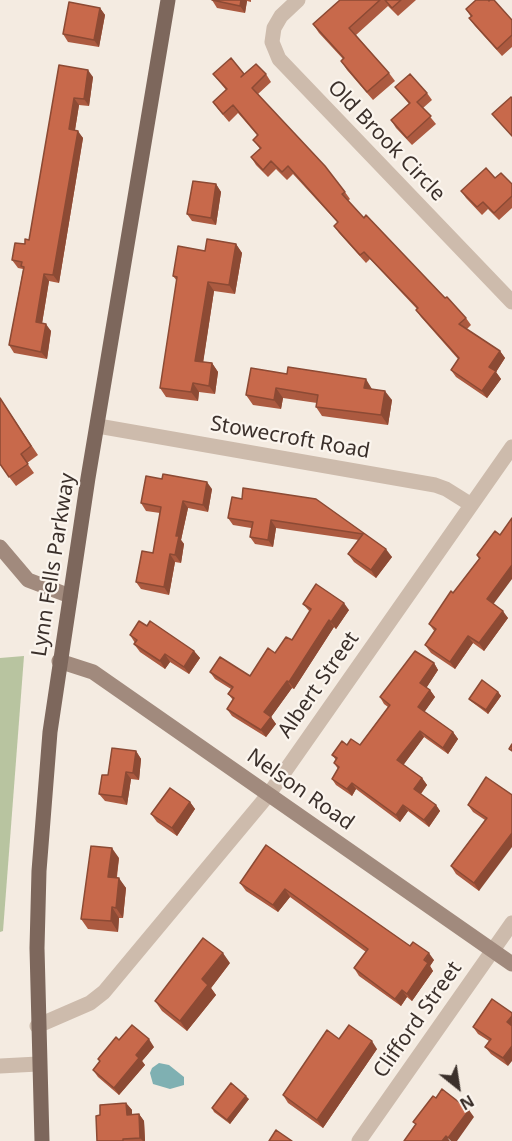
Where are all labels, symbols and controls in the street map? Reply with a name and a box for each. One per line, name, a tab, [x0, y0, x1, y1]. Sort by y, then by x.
street label: Old Brook Circle	[322, 75, 450, 207]
street label: Stowecroft Road	[208, 412, 372, 464]
street label: Lynn Fells Parkway	[27, 471, 81, 659]
street label: Albert Street	[273, 627, 365, 743]
street label: Nelson Road	[242, 744, 358, 836]
street label: Clifford Street	[369, 957, 467, 1083]
north arrow	[428, 1057, 488, 1117]
text: N	[456, 1090, 478, 1115]

